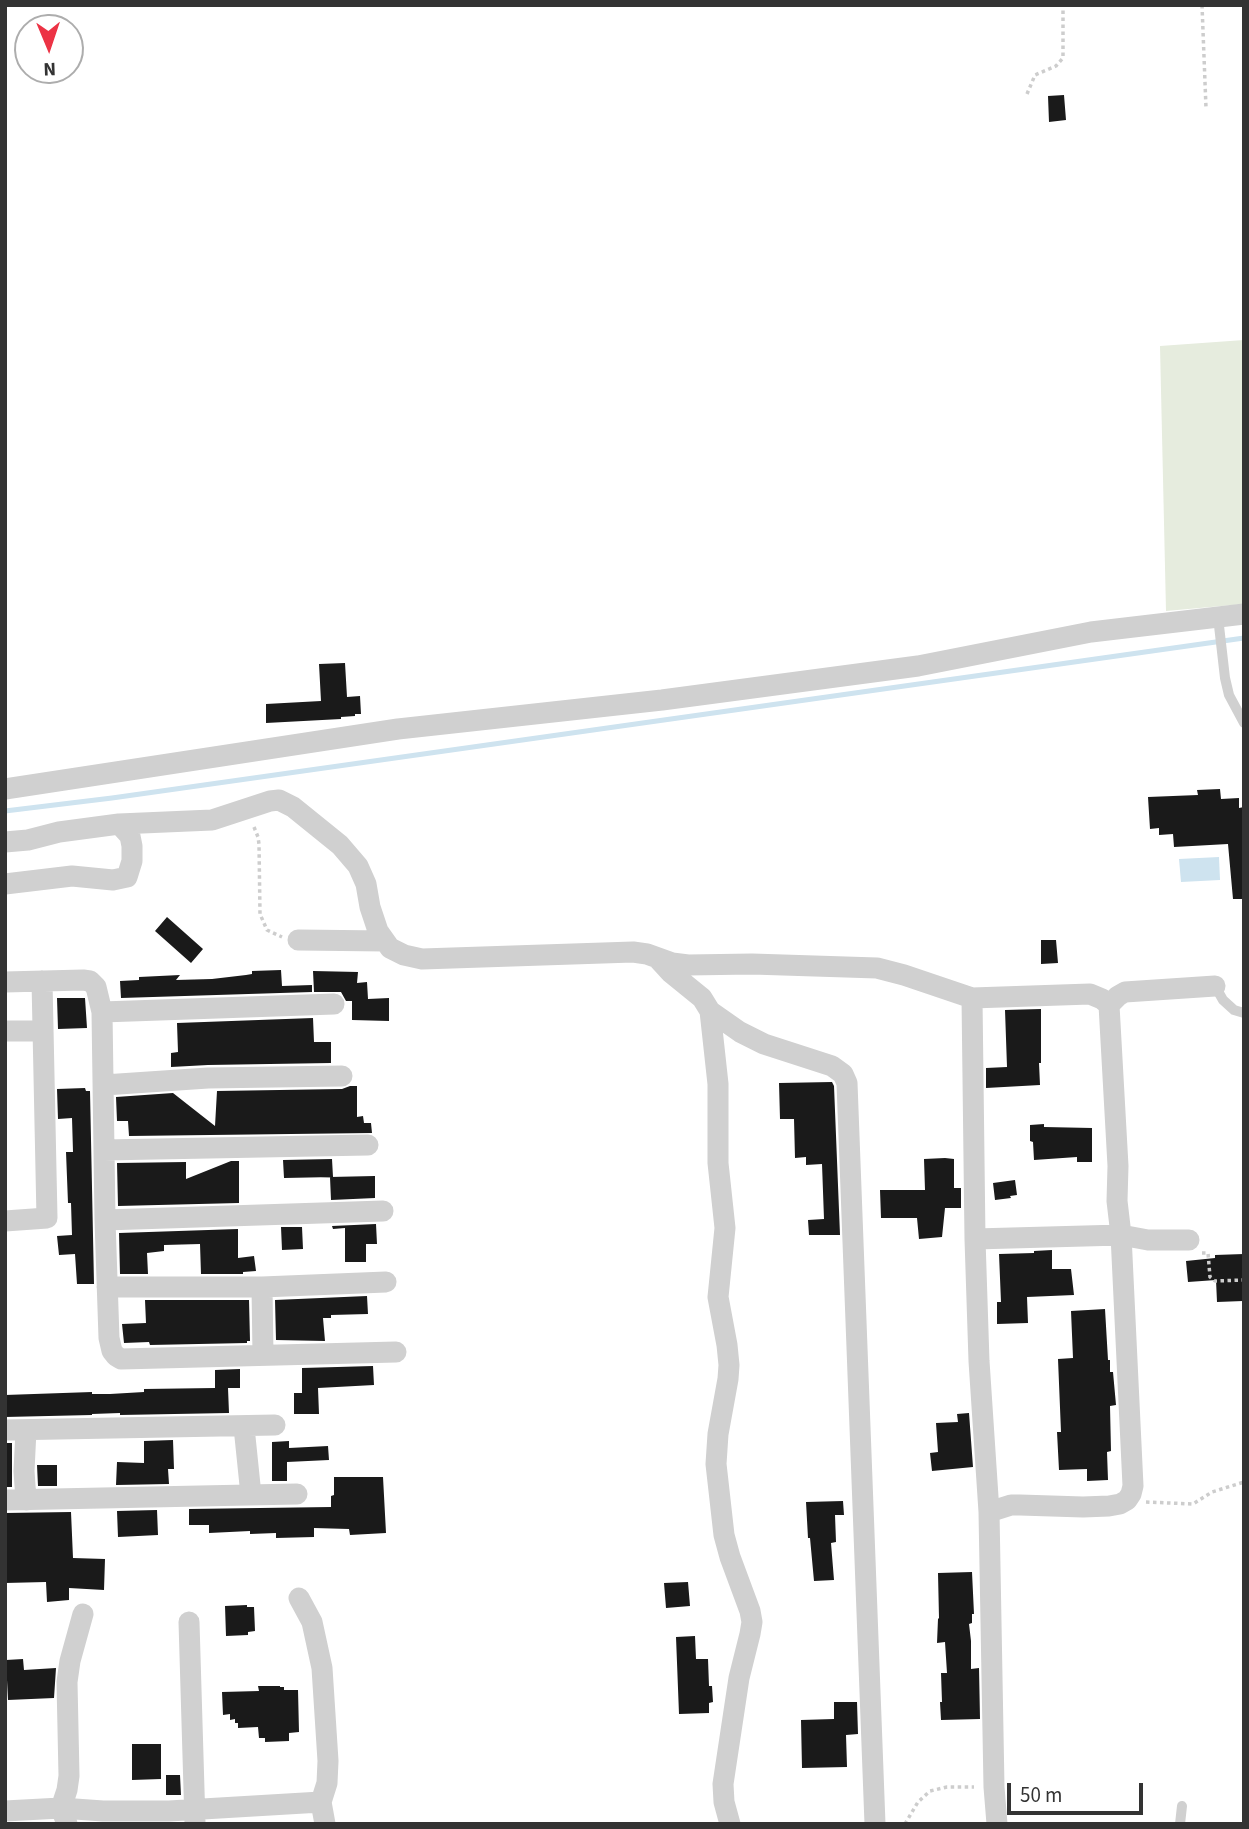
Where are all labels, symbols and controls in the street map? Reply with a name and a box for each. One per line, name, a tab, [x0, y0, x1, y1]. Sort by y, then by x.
north arrow	[14, 14, 84, 84]
text: N	[43, 55, 56, 82]
scale bar	[1011, 1770, 1148, 1814]
text: 50 m	[1020, 1780, 1062, 1810]

